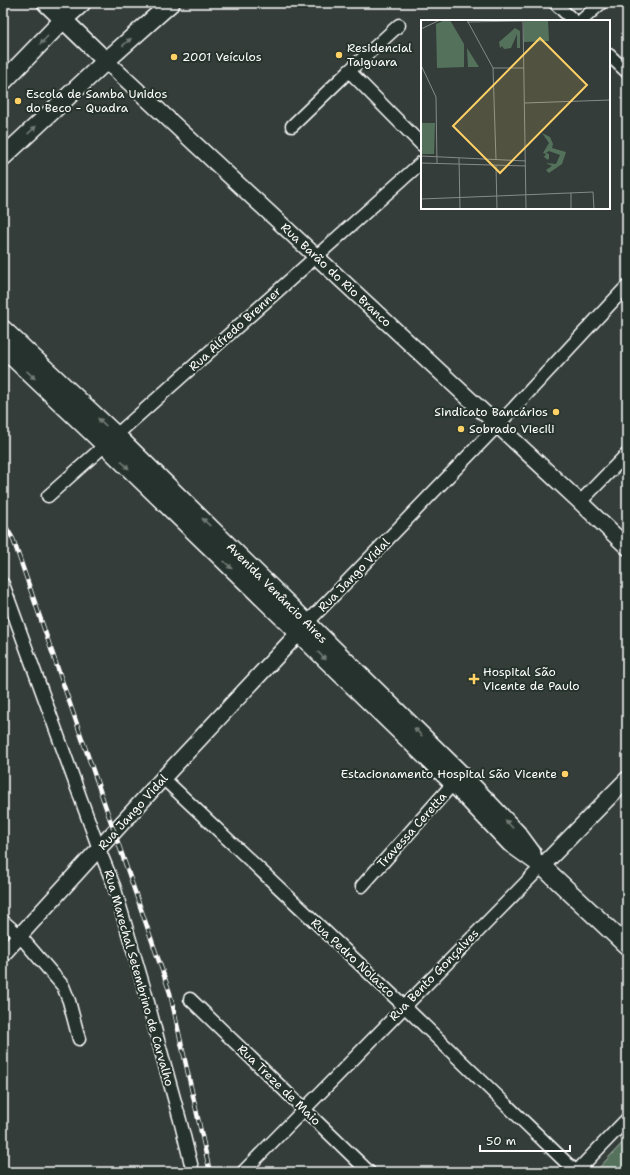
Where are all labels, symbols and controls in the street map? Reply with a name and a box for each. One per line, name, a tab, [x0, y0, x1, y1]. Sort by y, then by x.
inset map	[421, 20, 610, 209]
one-way arrow	[39, 35, 49, 45]
one-way arrow	[122, 37, 132, 47]
place label: Residencial Taiguara	[347, 40, 412, 70]
place label: 2001 Veículos	[182, 49, 262, 65]
marker: Residencial Taiguara	[334, 50, 344, 60]
marker: 2001 Veículos	[169, 52, 179, 62]
place label: Escola de Samba Unidos do Beco - Quadra	[26, 86, 167, 116]
marker: Escola de Samba Unidos do Beco - Quadra	[13, 96, 23, 106]
one-way arrow	[27, 126, 36, 135]
street label: Rua Barão do Rio Branco	[277, 220, 395, 330]
street label: Rua Alfredo Brenner	[185, 283, 285, 375]
one-way arrow	[26, 370, 36, 380]
place label: Sindicato Bancários	[434, 404, 548, 420]
marker: Sindicato Bancários	[551, 407, 561, 417]
one-way arrow	[98, 418, 107, 427]
place label: Sobrado Viecili	[469, 421, 555, 437]
marker: Sobrado Viecili	[456, 424, 466, 434]
one-way arrow	[120, 460, 130, 470]
one-way arrow	[201, 518, 211, 527]
street label: Rua Jango Vidal	[315, 534, 394, 615]
street label: Avenida Venâncio Aires	[223, 539, 331, 647]
one-way arrow	[223, 561, 233, 570]
one-way arrow	[317, 651, 326, 660]
place label: Hospital São Vicente de Paulo	[483, 664, 580, 694]
marker: Hospital São Vicente de Paulo	[468, 673, 480, 685]
one-way arrow	[413, 727, 423, 736]
place label: Estacionamento Hospital São Vicente	[341, 766, 557, 782]
marker: Estacionamento Hospital São Vicente	[560, 769, 570, 779]
street label: Rua Jango Vidal	[95, 770, 172, 853]
street label: Travessa Ceretta	[374, 788, 451, 871]
one-way arrow	[504, 819, 514, 829]
street label: Rua Marechal Setembrino de Carvalho	[100, 868, 178, 1088]
street label: Rua Pedro Nolasco	[308, 915, 398, 1001]
street label: Rua Bento Gonçalves	[386, 925, 482, 1025]
street label: Rua Treze de Maio	[234, 1041, 324, 1129]
scale bar	[480, 1127, 570, 1153]
text: 50 m	[486, 1133, 516, 1149]

